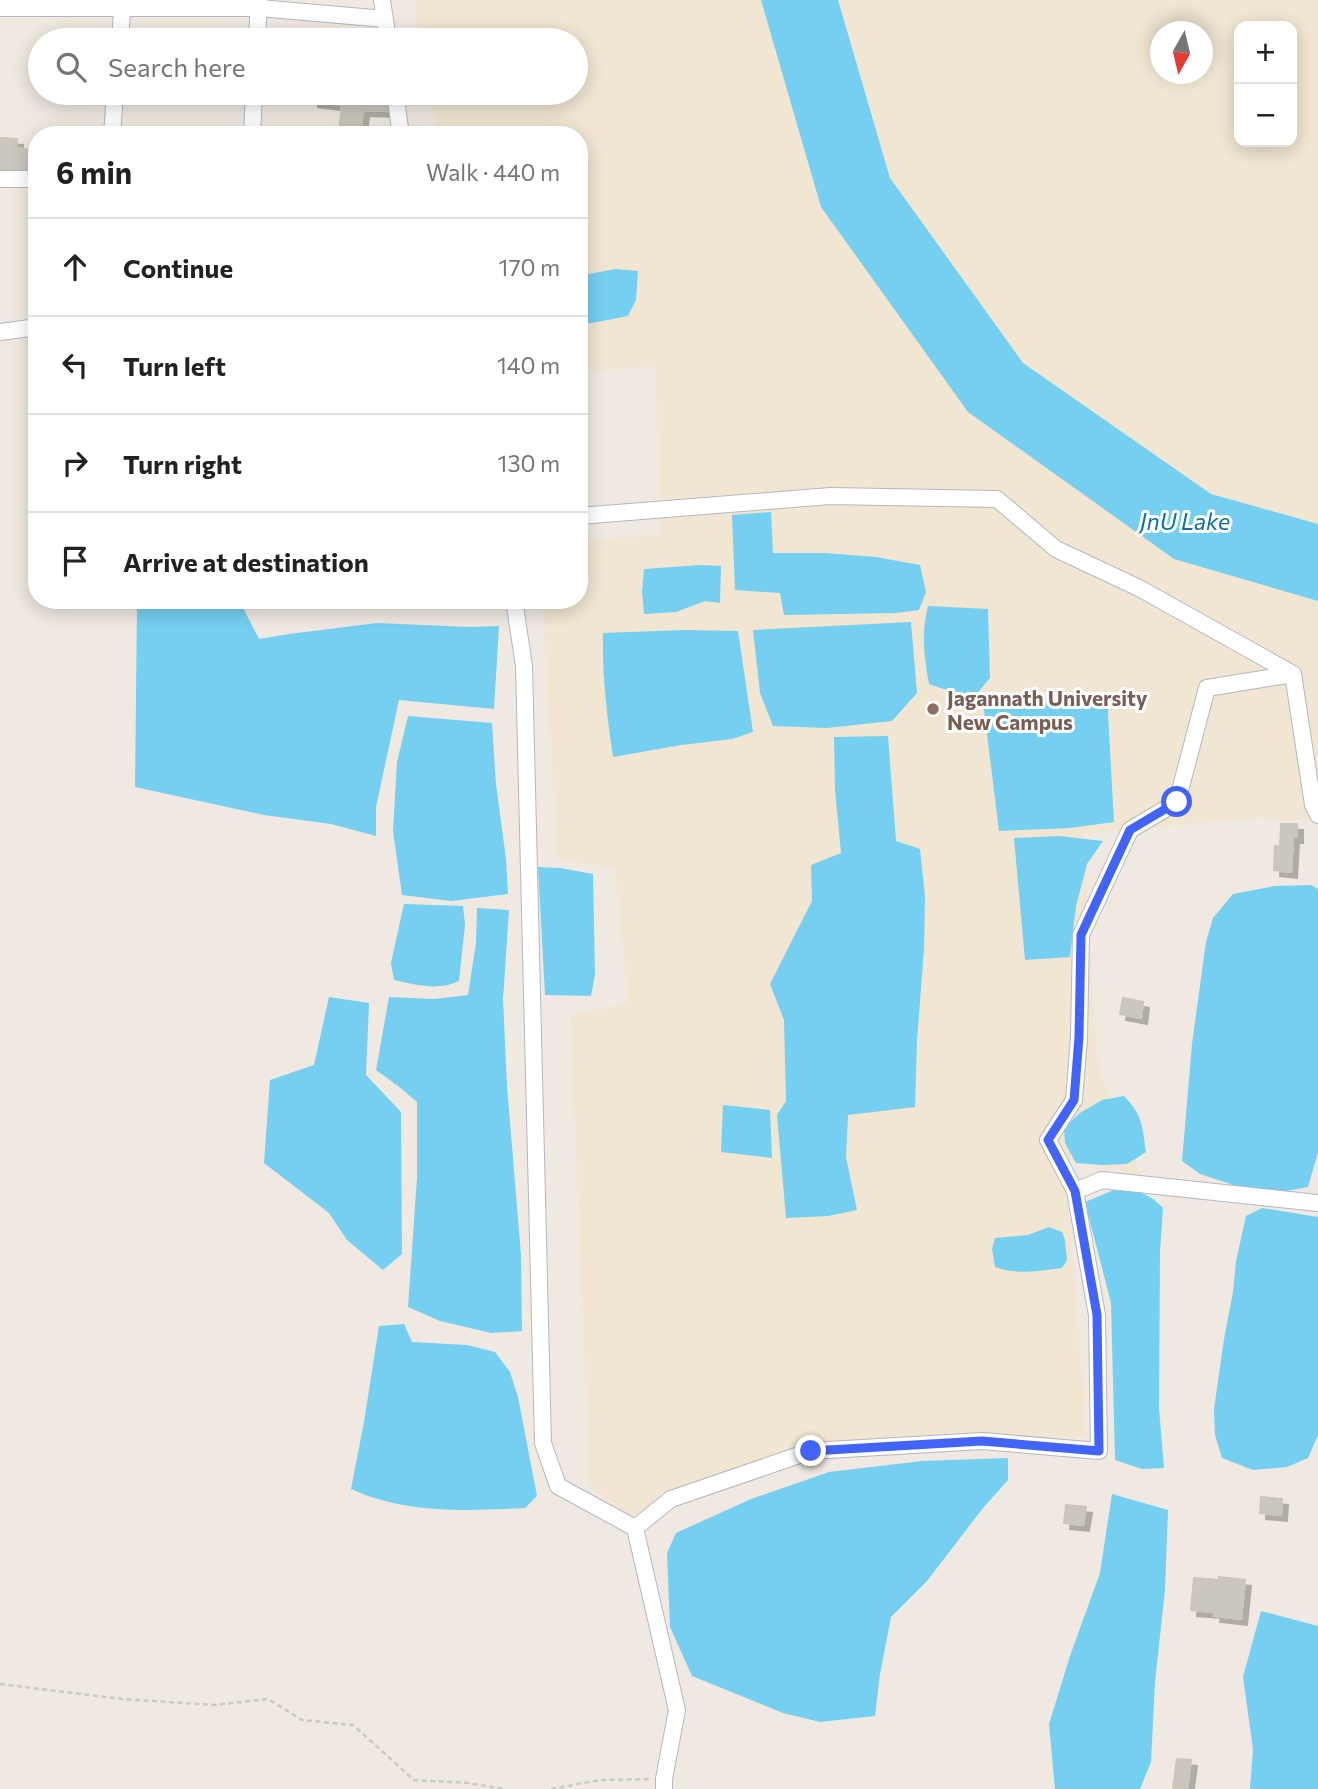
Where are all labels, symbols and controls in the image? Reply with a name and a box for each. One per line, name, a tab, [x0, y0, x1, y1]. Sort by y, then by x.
north arrow	[1150, 21, 1213, 84]
map controls	[1234, 21, 1297, 147]
button: +	[1234, 21, 1297, 84]
search box	[28, 28, 588, 105]
icon: search	[52, 48, 90, 86]
text: Search here	[108, 51, 246, 82]
button: −	[1234, 84, 1297, 147]
text: 6 min	[56, 153, 132, 190]
text: Walk · 440 m	[426, 158, 560, 186]
icon: ahead	[56, 248, 94, 286]
text: Continue	[123, 252, 233, 283]
text: 170 m	[499, 253, 560, 281]
icon: left	[56, 346, 94, 384]
text: Turn left	[123, 350, 226, 381]
text: 140 m	[497, 351, 560, 379]
icon: right	[56, 444, 94, 482]
text: Turn right	[123, 448, 242, 479]
text: 130 m	[498, 449, 560, 477]
water label: JnU Lake	[1138, 507, 1230, 535]
icon: arrive	[56, 542, 94, 580]
text: Arrive at destination	[123, 546, 369, 577]
place label: Jagannath University New Campus	[947, 685, 1148, 734]
marker: Jagannath University New Campus	[925, 701, 941, 717]
route start	[1161, 786, 1192, 817]
route end	[795, 1435, 826, 1466]

